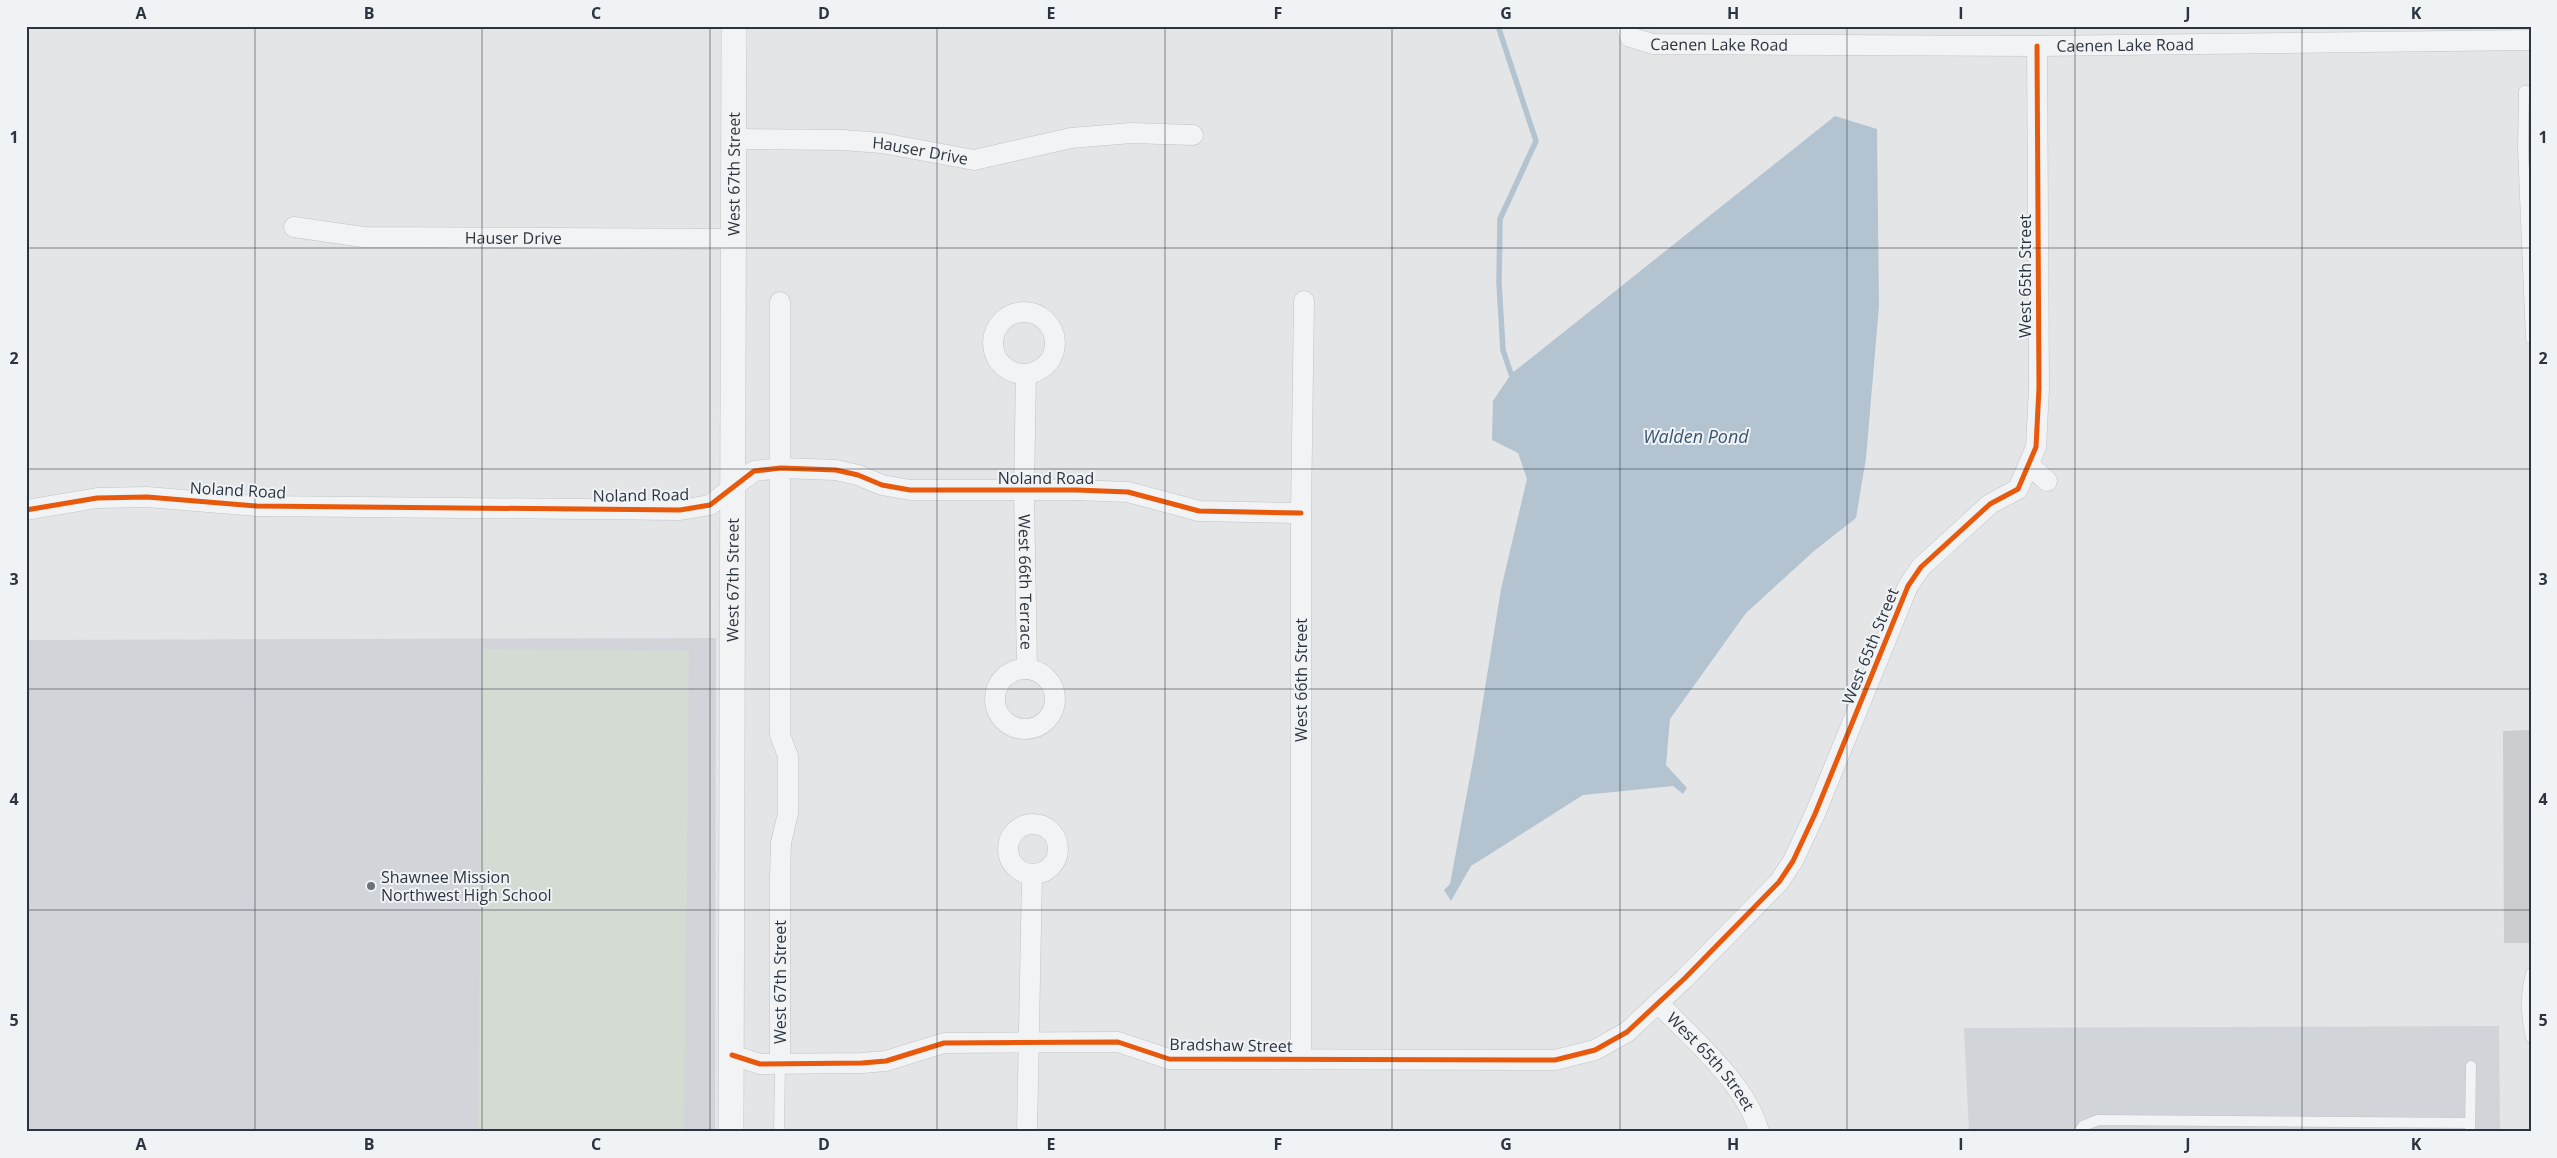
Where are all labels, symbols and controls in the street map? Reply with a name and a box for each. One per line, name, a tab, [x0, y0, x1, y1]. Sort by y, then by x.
text: A	[135, 2, 147, 24]
text: B	[364, 2, 374, 24]
text: C	[591, 2, 601, 24]
text: D	[818, 2, 830, 24]
text: E	[1047, 2, 1056, 24]
text: F	[1274, 2, 1282, 24]
text: G	[1500, 2, 1512, 24]
text: H	[1727, 2, 1739, 24]
text: I	[1958, 2, 1964, 24]
text: J	[2183, 2, 2191, 24]
text: K	[2411, 2, 2422, 24]
street label: Caenen Lake Road	[1650, 33, 1788, 56]
street label: Caenen Lake Road	[2056, 33, 2194, 57]
street label: West 67th Street	[722, 112, 745, 236]
text: 1	[9, 126, 19, 148]
text: 1	[2538, 126, 2548, 148]
street label: Hauser Drive	[872, 131, 970, 170]
street label: West 65th Street	[2014, 214, 2036, 338]
street label: Hauser Drive	[465, 227, 562, 249]
text: 2	[9, 347, 19, 369]
text: 2	[2538, 347, 2548, 369]
water label: Walden Pond	[1643, 424, 1749, 448]
street label: Noland Road	[998, 467, 1094, 489]
street label: Noland Road	[189, 476, 287, 504]
street label: Noland Road	[593, 483, 689, 507]
street label: West 66th Terrace	[1013, 514, 1038, 650]
street label: West 67th Street	[721, 518, 744, 642]
text: 3	[9, 568, 19, 590]
text: 3	[2538, 568, 2548, 590]
street label: West 65th Street	[1837, 584, 1904, 708]
street label: West 66th Street	[1290, 618, 1312, 742]
text: 4	[9, 788, 19, 810]
text: 4	[2538, 788, 2548, 810]
place label: Shawnee Mission Northwest High School	[381, 866, 552, 906]
marker: Shawnee Mission Northwest High School	[365, 880, 377, 892]
street label: West 67th Street	[769, 920, 791, 1044]
street label: West 65th Street	[1662, 1007, 1760, 1115]
text: 5	[9, 1009, 19, 1031]
text: 5	[2538, 1009, 2548, 1031]
street label: Bradshaw Street	[1169, 1033, 1293, 1057]
text: A	[135, 1133, 147, 1155]
text: B	[364, 1133, 374, 1155]
text: C	[591, 1133, 601, 1155]
text: D	[818, 1133, 830, 1155]
text: E	[1047, 1133, 1056, 1155]
text: F	[1274, 1133, 1282, 1155]
text: G	[1500, 1133, 1512, 1155]
text: H	[1727, 1133, 1739, 1155]
text: I	[1958, 1133, 1964, 1155]
text: J	[2183, 1133, 2191, 1155]
text: K	[2411, 1133, 2422, 1155]

